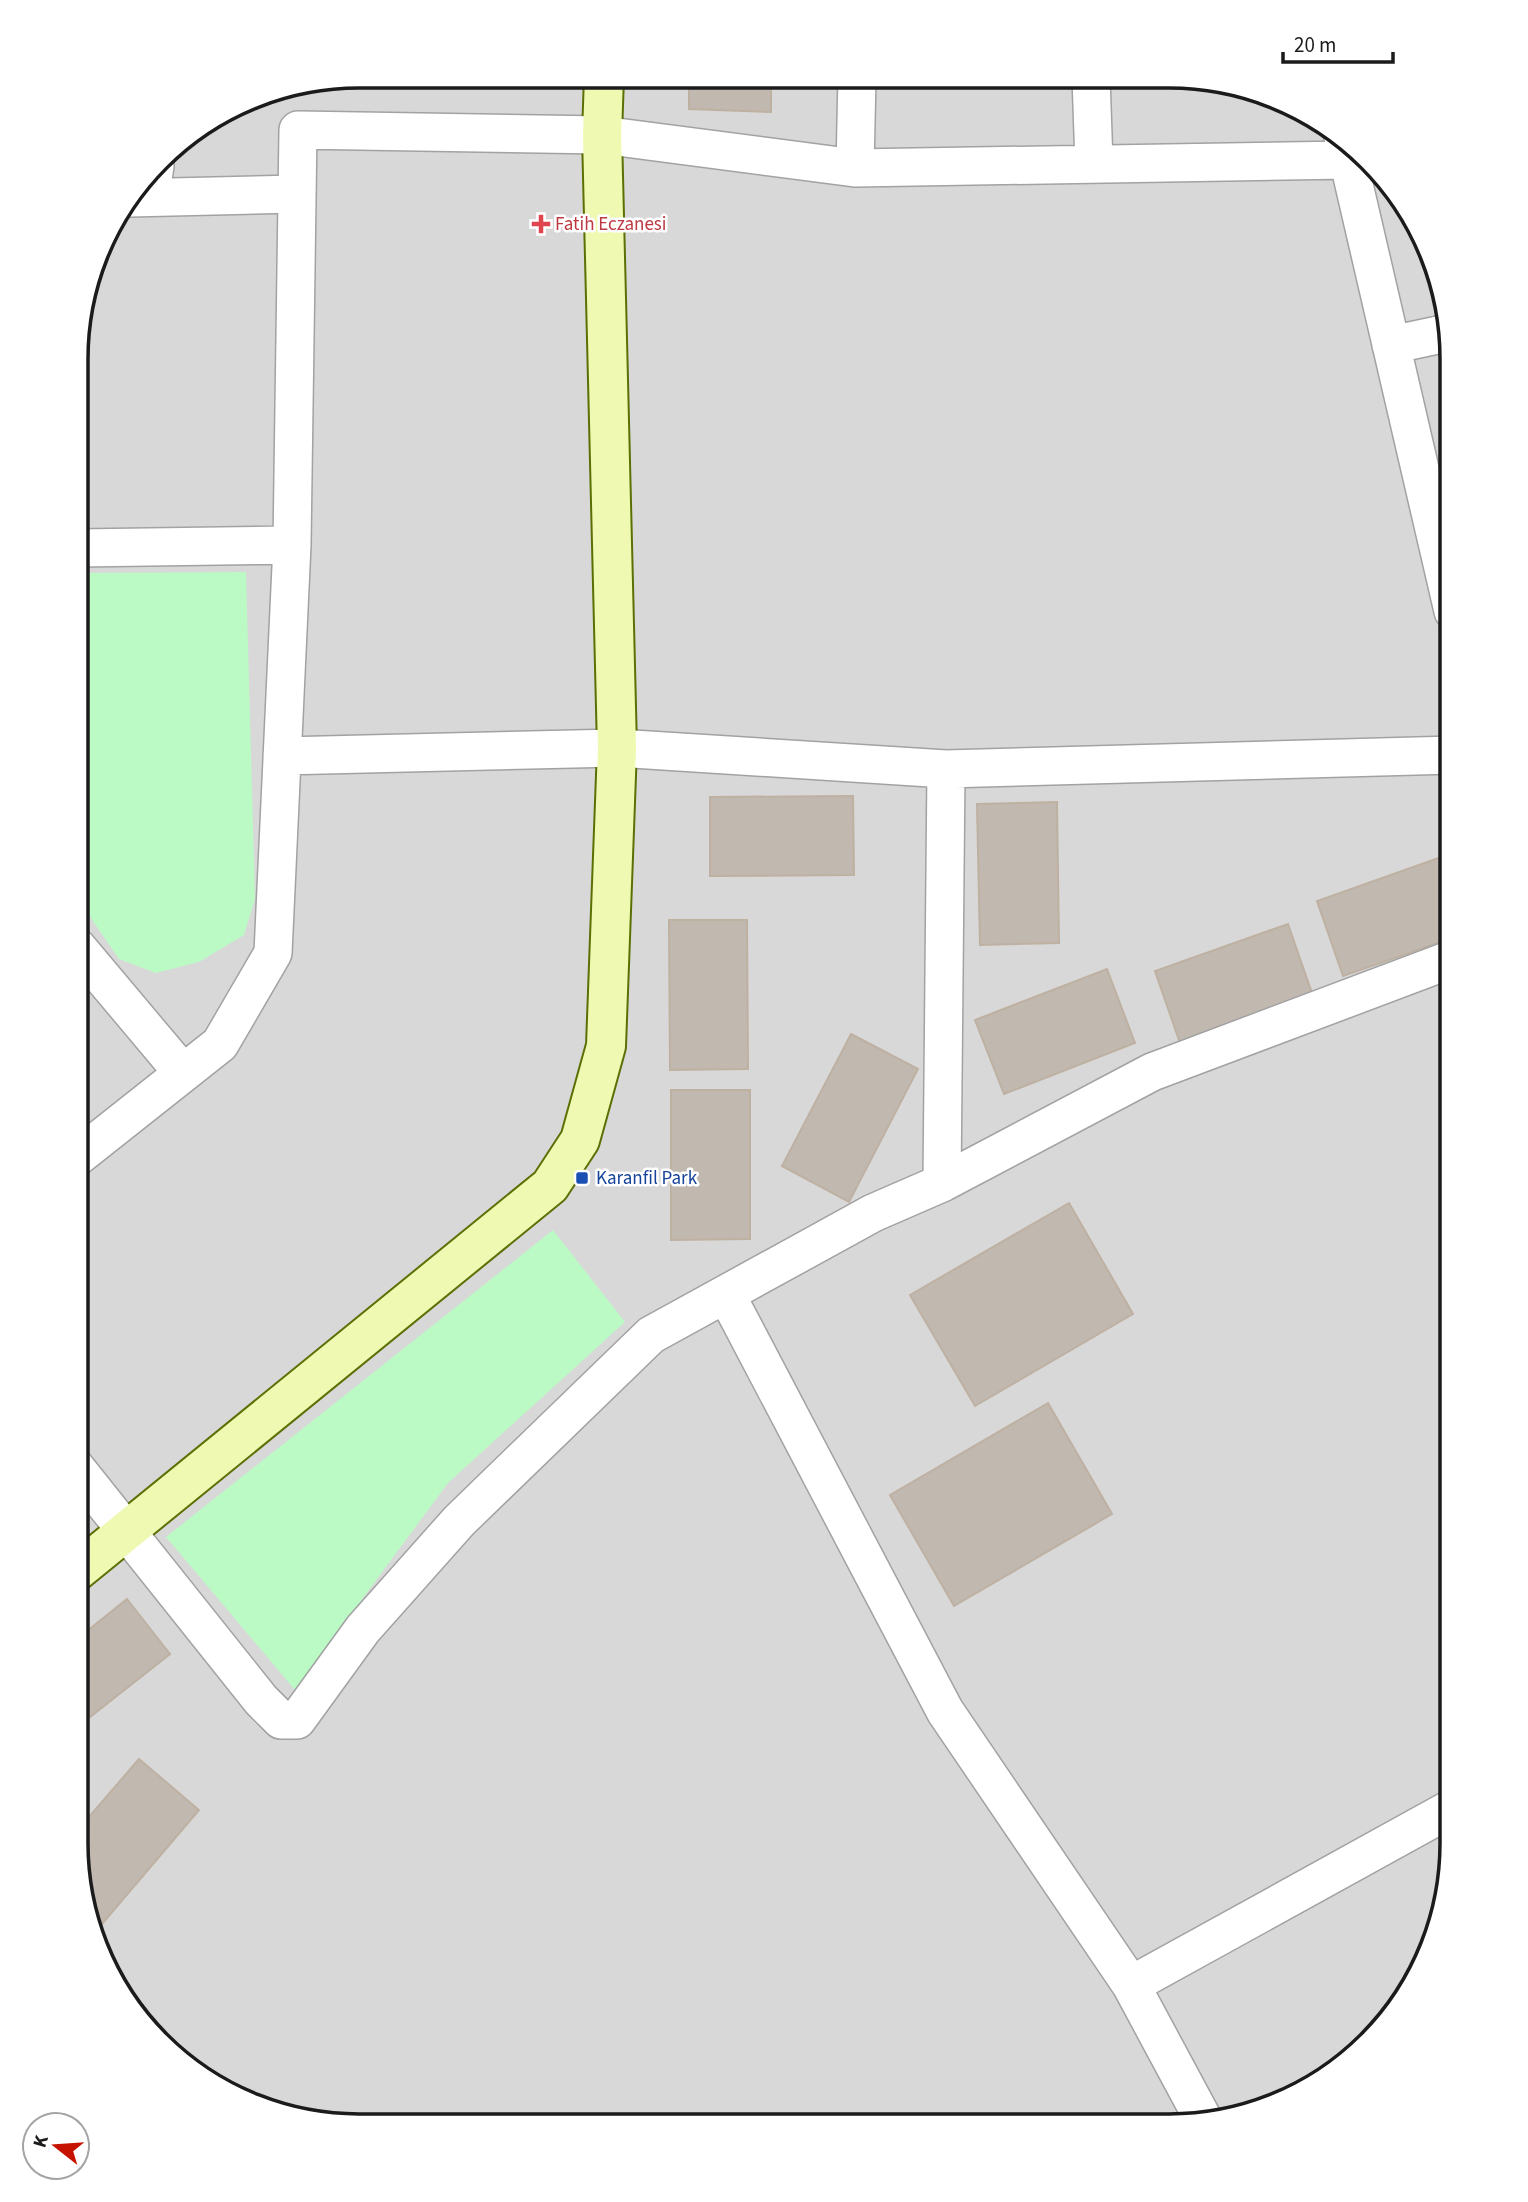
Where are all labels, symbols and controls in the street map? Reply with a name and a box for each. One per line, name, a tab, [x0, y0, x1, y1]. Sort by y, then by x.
scale bar	[1283, 21, 1393, 65]
text: 20 m	[1294, 30, 1336, 60]
place label: Fatih Eczanesi	[555, 211, 666, 238]
marker: Fatih Eczanesi	[533, 216, 549, 232]
place label: Karanfil Park	[596, 1165, 698, 1192]
marker: Karanfil Park	[574, 1170, 590, 1186]
north arrow	[21, 2111, 91, 2181]
text: K	[27, 2132, 56, 2151]

